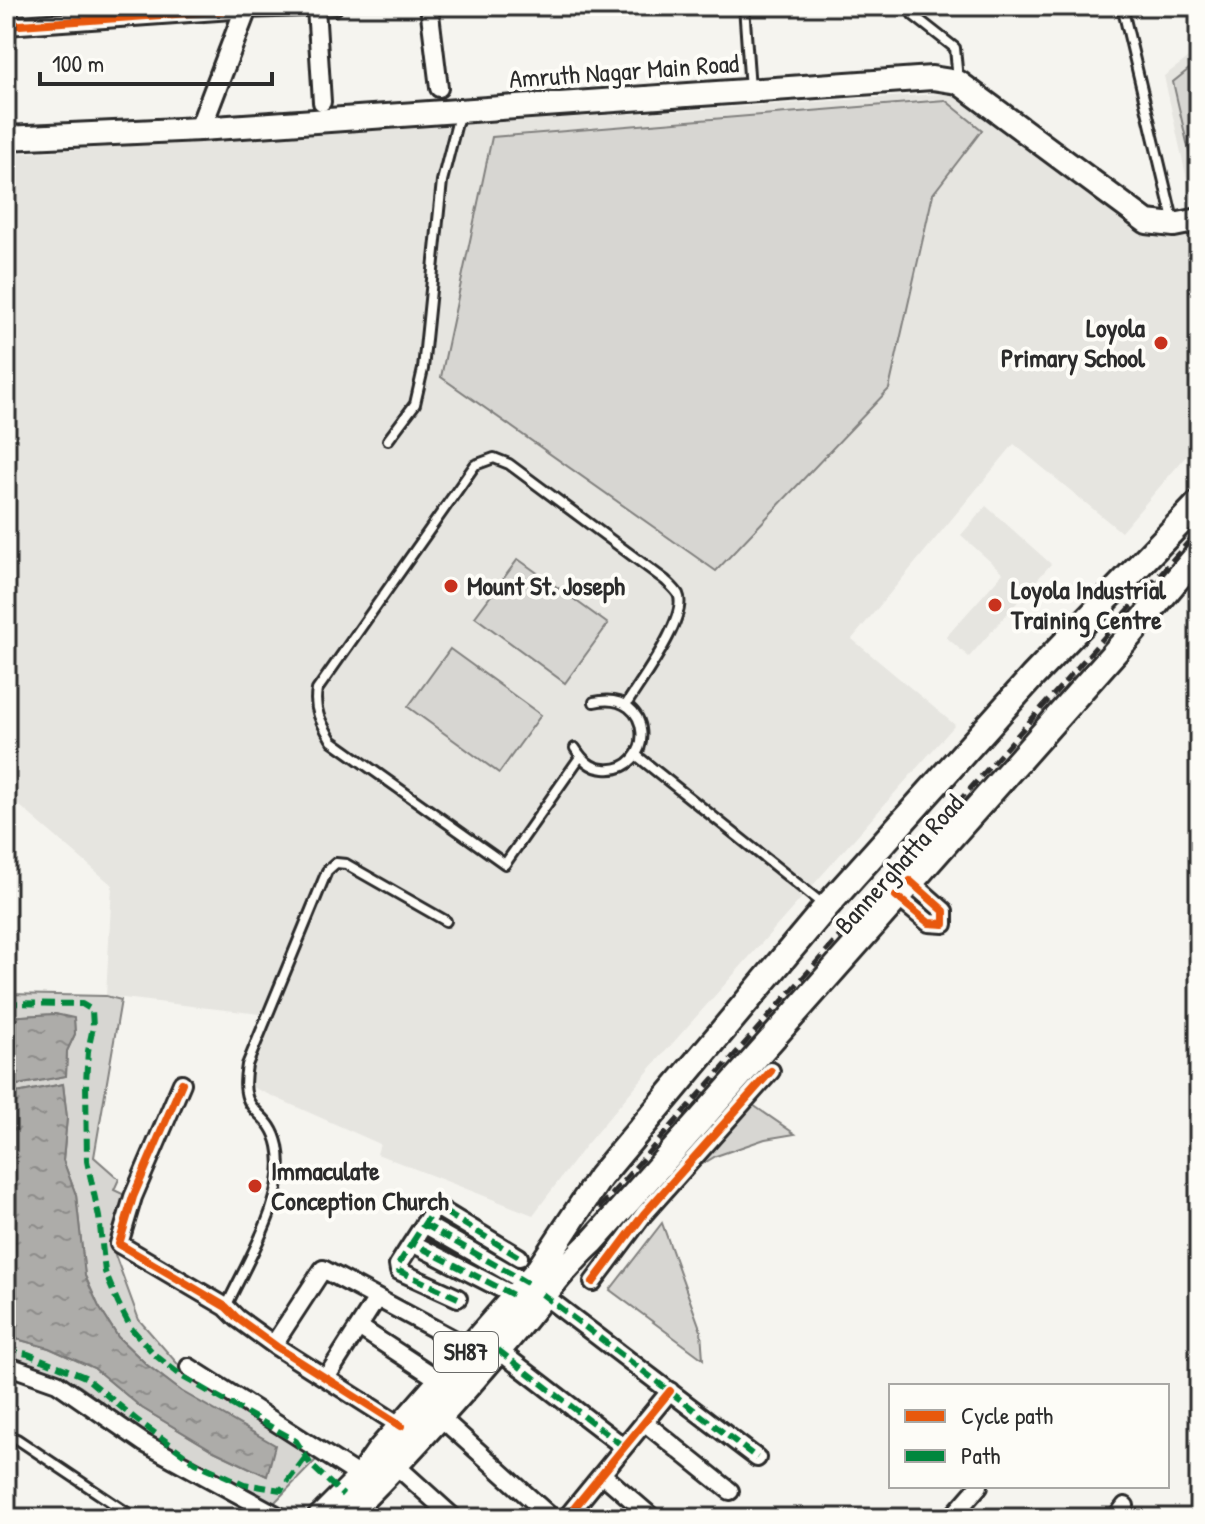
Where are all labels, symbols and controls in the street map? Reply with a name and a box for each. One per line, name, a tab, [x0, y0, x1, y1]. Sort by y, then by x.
scale bar	[40, 36, 272, 86]
street label: Amruth Nagar Main Road	[508, 45, 740, 96]
text: 100 m	[52, 47, 104, 79]
place label: Loyola Primary School	[1001, 310, 1146, 376]
marker: Loyola Primary School	[1152, 334, 1170, 352]
place label: Mount St. Joseph	[467, 568, 625, 604]
place label: Loyola Industrial Training Centre	[1010, 572, 1167, 638]
marker: Mount St. Joseph	[442, 577, 460, 595]
marker: Loyola Industrial Training Centre	[986, 596, 1004, 614]
street label: Bannerghatta Road	[827, 786, 971, 941]
place label: Immaculate Conception Church	[271, 1153, 449, 1219]
marker: Immaculate Conception Church	[246, 1177, 264, 1195]
road number: SH87	[434, 1332, 498, 1372]
legend	[889, 1384, 1169, 1488]
text: Cycle path	[961, 1399, 1053, 1431]
text: Path	[961, 1439, 1000, 1471]

